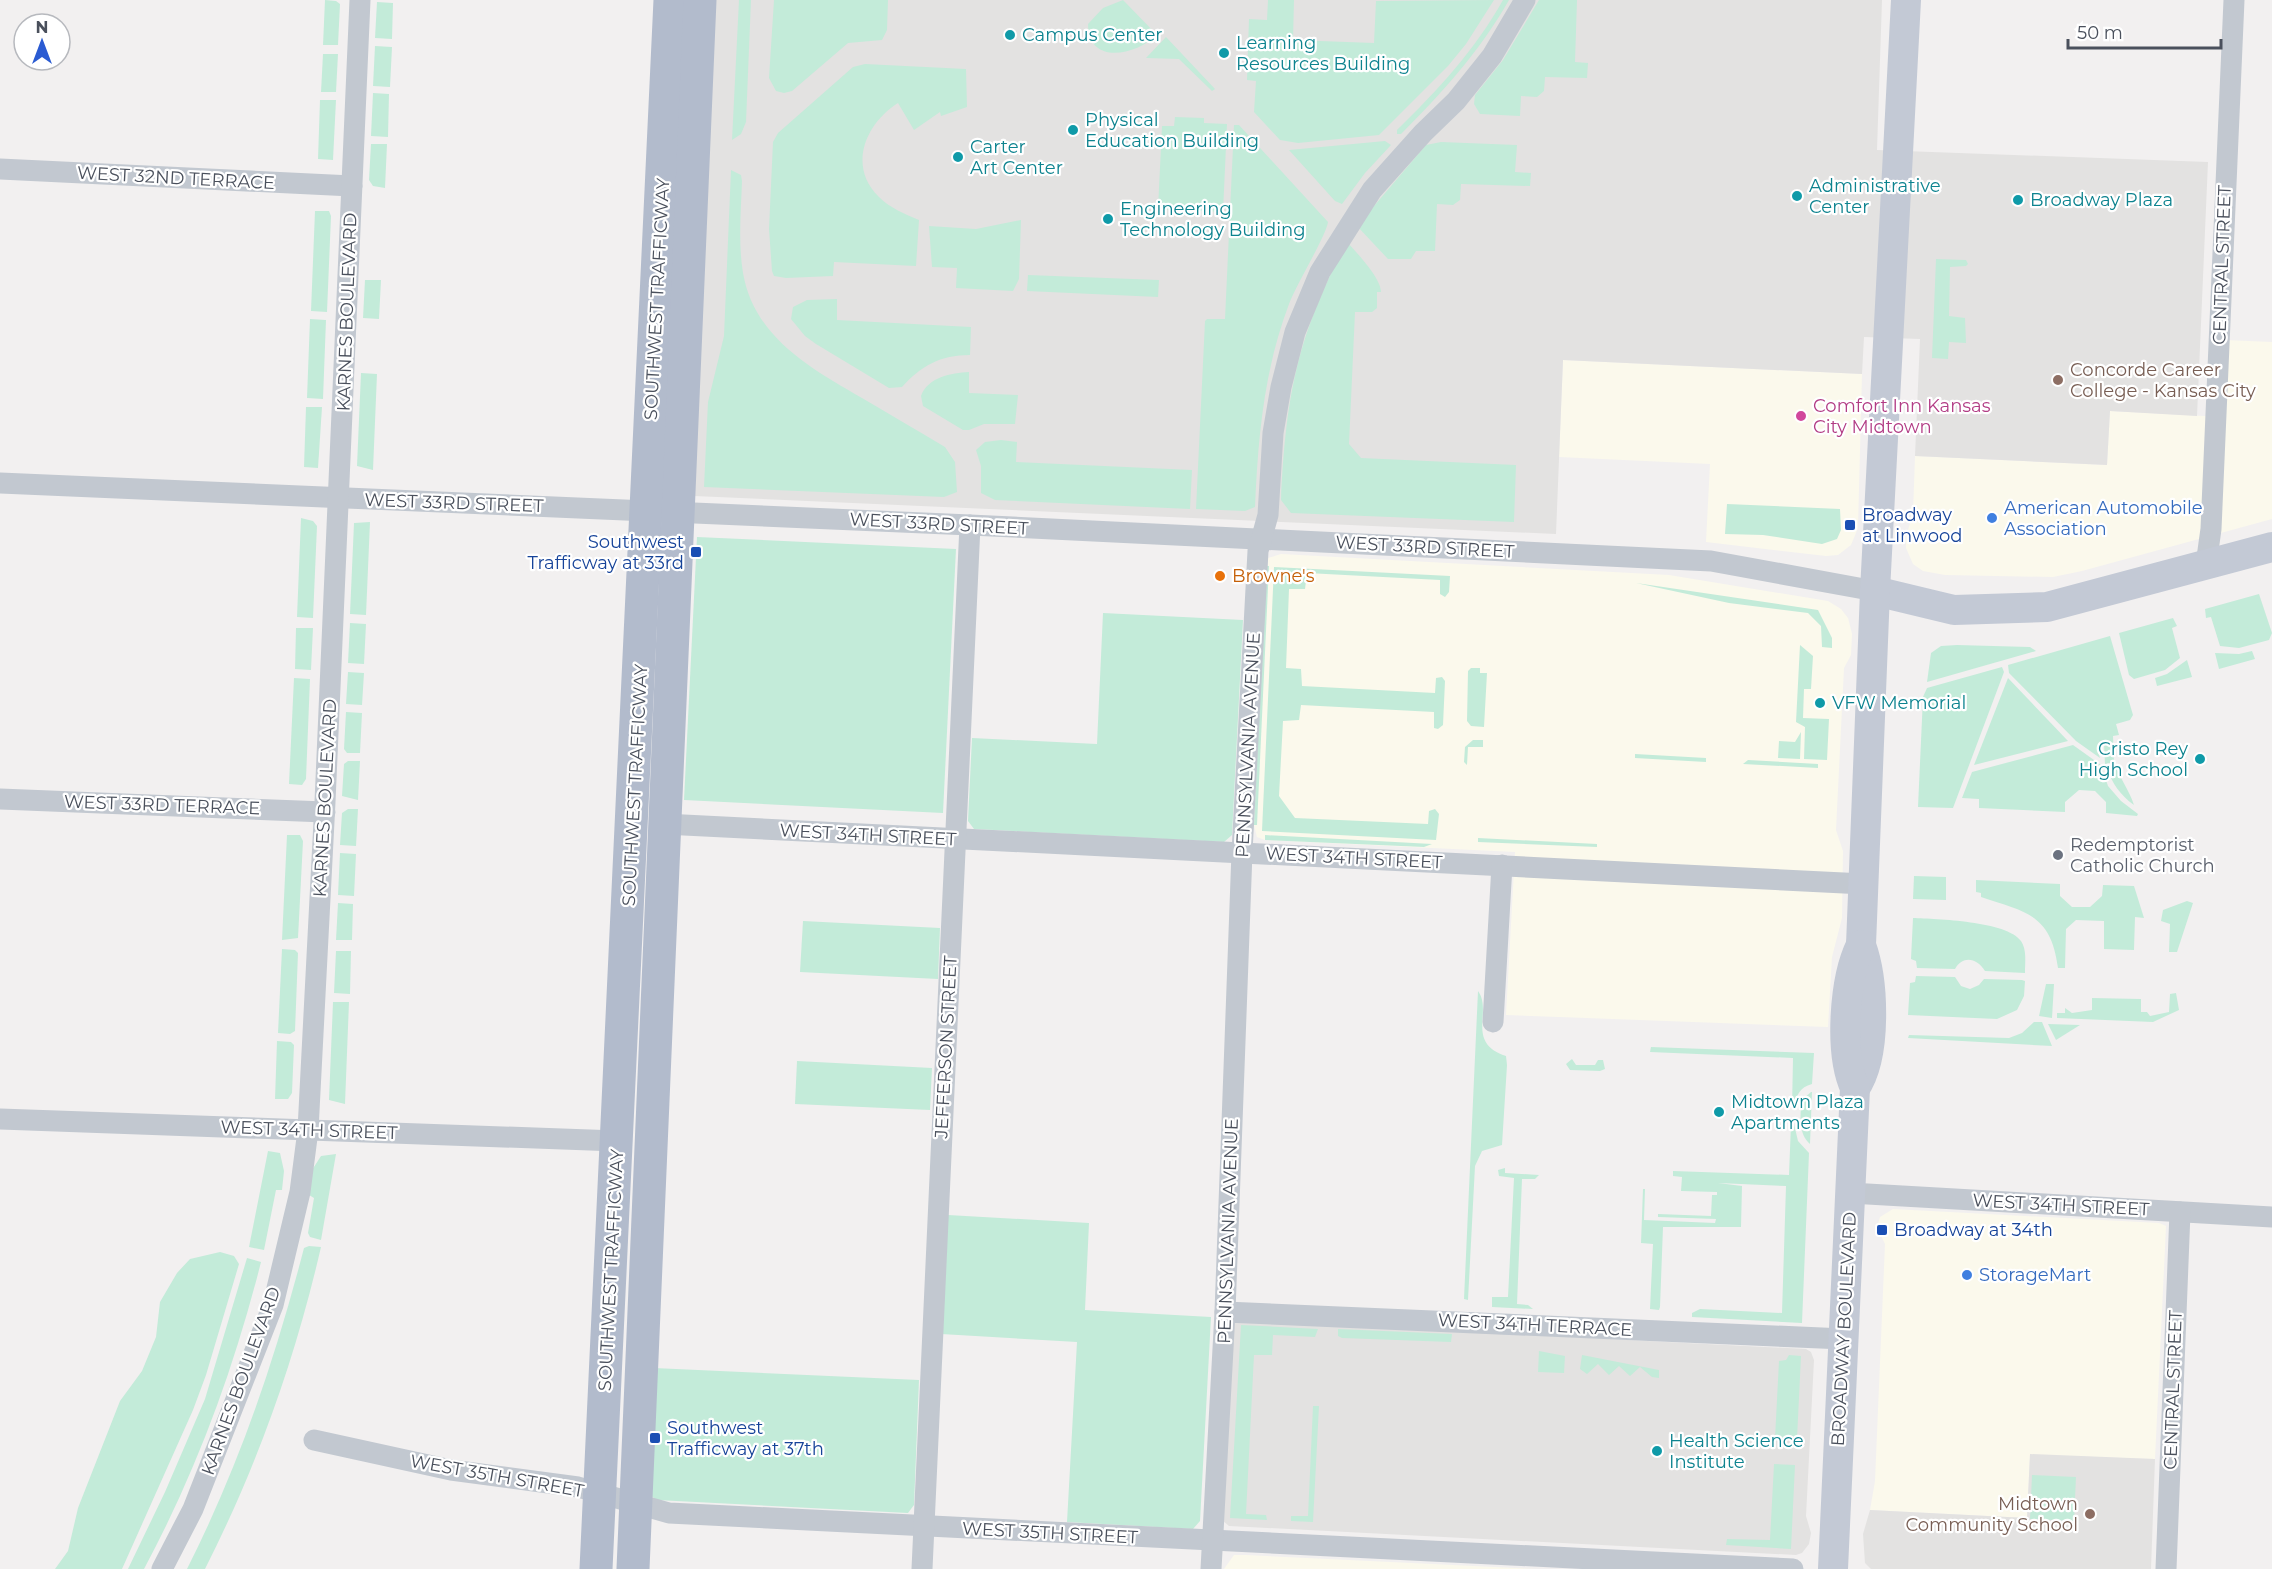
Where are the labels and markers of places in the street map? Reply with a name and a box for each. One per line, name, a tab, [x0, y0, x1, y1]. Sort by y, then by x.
place label: Campus Center	[1022, 24, 1163, 46]
marker: Campus Center	[1003, 28, 1017, 42]
place label: Learning Resources Building	[1236, 32, 1410, 75]
marker: Learning Resources Building	[1217, 46, 1231, 60]
place label: Physical Education Building	[1085, 109, 1259, 152]
marker: Physical Education Building	[1066, 123, 1080, 137]
place label: Carter Art Center	[970, 136, 1063, 179]
marker: Carter Art Center	[951, 150, 965, 164]
place label: Administrative Center	[1809, 175, 1941, 218]
marker: Administrative Center	[1790, 189, 1804, 203]
place label: Broadway Plaza	[2030, 189, 2173, 211]
marker: Broadway Plaza	[2011, 193, 2025, 207]
place label: Engineering Technology Building	[1120, 198, 1306, 241]
marker: Engineering Technology Building	[1101, 212, 1115, 226]
place label: Concorde Career College - Kansas City	[2070, 359, 2256, 402]
marker: Concorde Career College - Kansas City	[2051, 373, 2065, 387]
place label: Comfort Inn Kansas City Midtown	[1813, 395, 1991, 438]
marker: Comfort Inn Kansas City Midtown	[1794, 409, 1808, 423]
place label: American Automobile Association	[2004, 497, 2203, 540]
place label: Broadway at Linwood	[1862, 504, 1962, 547]
marker: American Automobile Association	[1985, 511, 1999, 525]
marker: Broadway at Linwood	[1843, 518, 1857, 532]
place label: Southwest Trafficway at 33rd	[527, 531, 684, 574]
marker: Southwest Trafficway at 33rd	[689, 545, 703, 559]
place label: Browne's	[1232, 565, 1315, 587]
marker: Browne's	[1213, 569, 1227, 583]
place label: VFW Memorial	[1832, 692, 1966, 714]
marker: VFW Memorial	[1813, 696, 1827, 710]
place label: Cristo Rey High School	[2079, 738, 2188, 781]
marker: Cristo Rey High School	[2193, 752, 2207, 766]
place label: Redemptorist Catholic Church	[2070, 834, 2215, 877]
marker: Redemptorist Catholic Church	[2051, 848, 2065, 862]
place label: Midtown Plaza Apartments	[1731, 1091, 1864, 1134]
marker: Midtown Plaza Apartments	[1712, 1105, 1726, 1119]
place label: Broadway at 34th	[1894, 1219, 2053, 1241]
marker: Broadway at 34th	[1875, 1223, 1889, 1237]
place label: StorageMart	[1979, 1264, 2091, 1286]
marker: StorageMart	[1960, 1268, 1974, 1282]
place label: Southwest Trafficway at 37th	[667, 1417, 824, 1460]
place label: Health Science Institute	[1669, 1430, 1804, 1473]
marker: Southwest Trafficway at 37th	[648, 1431, 662, 1445]
marker: Health Science Institute	[1650, 1444, 1664, 1458]
place label: Midtown Community School	[1905, 1493, 2078, 1536]
marker: Midtown Community School	[2083, 1507, 2097, 1521]

